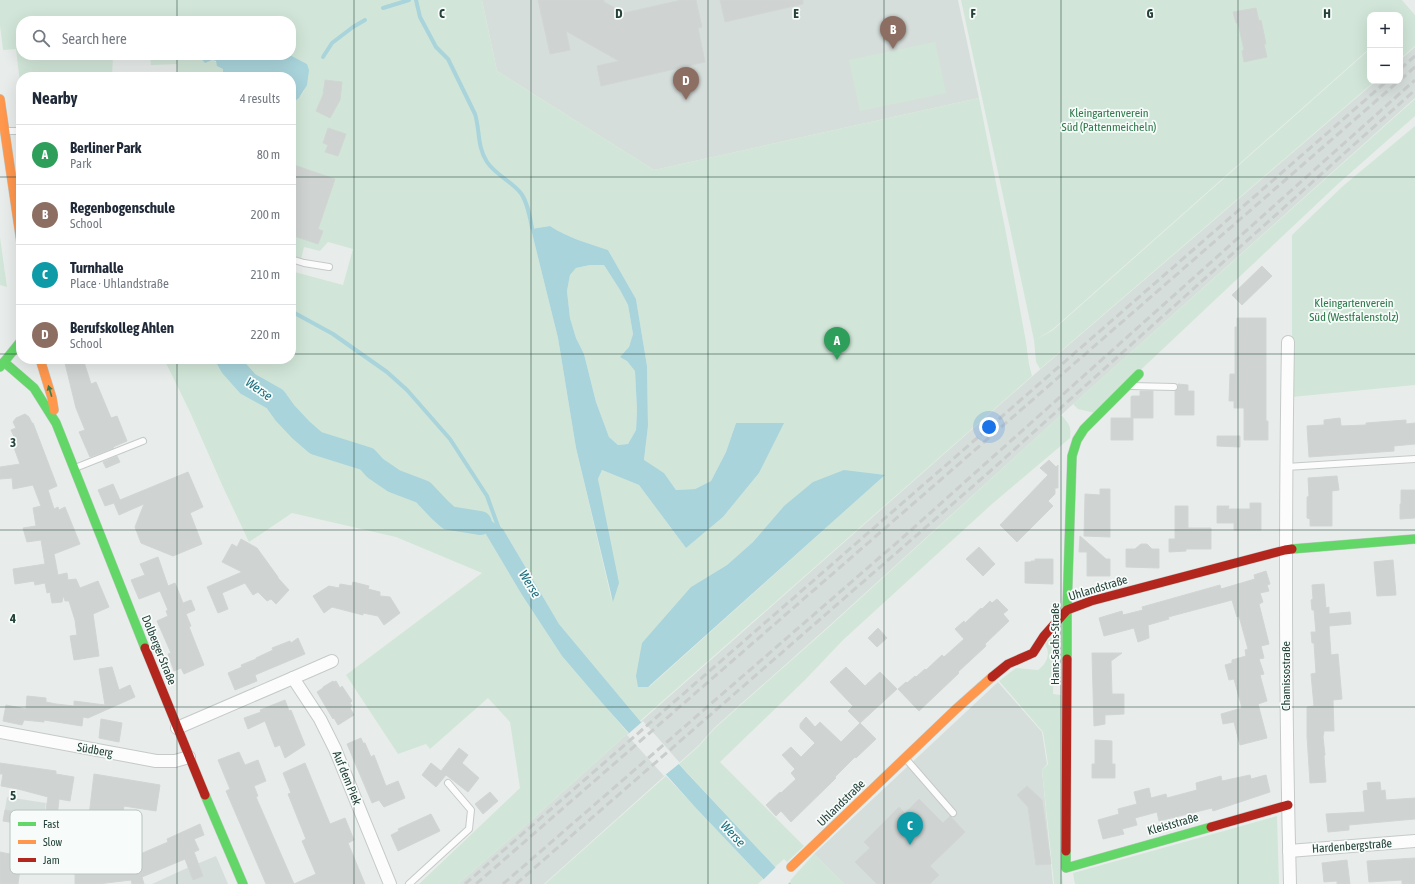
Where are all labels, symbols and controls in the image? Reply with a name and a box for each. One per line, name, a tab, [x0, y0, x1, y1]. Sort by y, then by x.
text: C	[439, 6, 445, 21]
text: D	[615, 6, 623, 21]
text: E	[793, 6, 799, 21]
text: F	[970, 6, 976, 21]
text: G	[1147, 6, 1154, 21]
text: H	[1323, 6, 1331, 21]
map controls	[1367, 12, 1403, 84]
button: +	[1367, 12, 1403, 48]
search box	[16, 16, 296, 60]
pin: B	[880, 16, 906, 49]
icon: search	[30, 27, 52, 49]
text: Search here	[62, 30, 127, 47]
button: −	[1367, 48, 1403, 84]
pin: D	[673, 67, 699, 100]
text: Nearby	[32, 88, 78, 108]
text: 4 results	[240, 91, 280, 106]
park label: Kleingartenverein Süd (Pattenmeicheln)	[1062, 106, 1157, 134]
text: Berliner Park	[70, 139, 141, 156]
text: A	[42, 147, 48, 162]
text: 80 m	[257, 147, 280, 162]
text: Park	[70, 156, 92, 171]
text: Regenbogenschule	[70, 199, 175, 216]
text: B	[42, 207, 48, 222]
text: 200 m	[251, 207, 280, 222]
text: School	[70, 216, 102, 231]
text: Turnhalle	[70, 259, 124, 276]
text: C	[42, 267, 48, 282]
text: 210 m	[251, 267, 280, 282]
text: Place · Uhlandstraße	[70, 276, 169, 291]
park label: Kleingartenverein Süd (Westfalenstolz)	[1309, 296, 1399, 324]
text: Berufskolleg Ahlen	[70, 319, 174, 336]
text: D	[41, 327, 49, 342]
text: 220 m	[251, 327, 280, 342]
pin: A	[824, 327, 850, 360]
text: School	[70, 336, 102, 351]
water label: Werse	[243, 374, 275, 404]
one-way arrow	[46, 384, 52, 396]
your location	[979, 417, 999, 437]
text: 3	[10, 435, 16, 450]
water label: Werse	[516, 568, 544, 600]
street label: Uhlandstraße	[1067, 572, 1129, 604]
street label: Hans-Sachs-Straße	[1048, 603, 1062, 685]
text: 4	[9, 611, 16, 626]
street label: Dolberger Straße	[139, 613, 179, 687]
street label: Chamissostraße	[1279, 641, 1293, 711]
street label: Südberg	[76, 740, 115, 760]
street label: Auf dem Piek	[330, 749, 364, 808]
street label: Uhlandstraße	[814, 777, 868, 829]
text: 5	[10, 788, 16, 803]
legend	[10, 810, 142, 874]
street label: Kleiststraße	[1146, 810, 1200, 838]
pin: C	[897, 812, 923, 845]
text: Fast	[43, 818, 59, 830]
water label: Werse	[718, 818, 749, 850]
text: Slow	[43, 836, 62, 848]
street label: Hardenbergstraße	[1312, 836, 1392, 856]
text: Jam	[43, 854, 60, 866]

